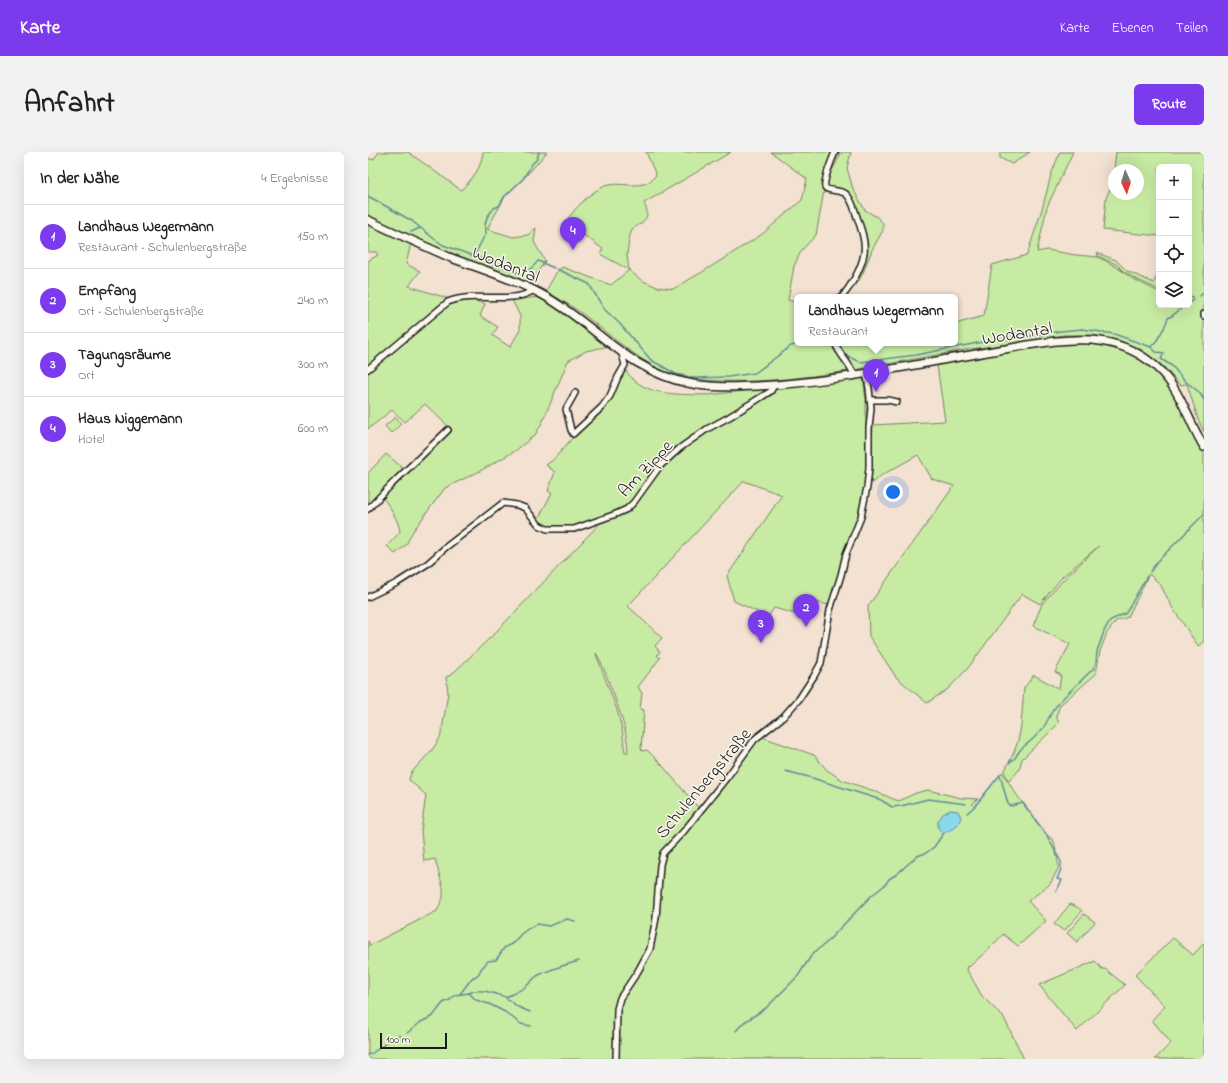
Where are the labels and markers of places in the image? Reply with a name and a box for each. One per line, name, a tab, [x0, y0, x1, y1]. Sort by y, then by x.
pin: 4	[560, 217, 586, 250]
pin: 1	[863, 359, 889, 392]
pin: 2	[793, 594, 819, 627]
pin: 3	[748, 610, 774, 643]

